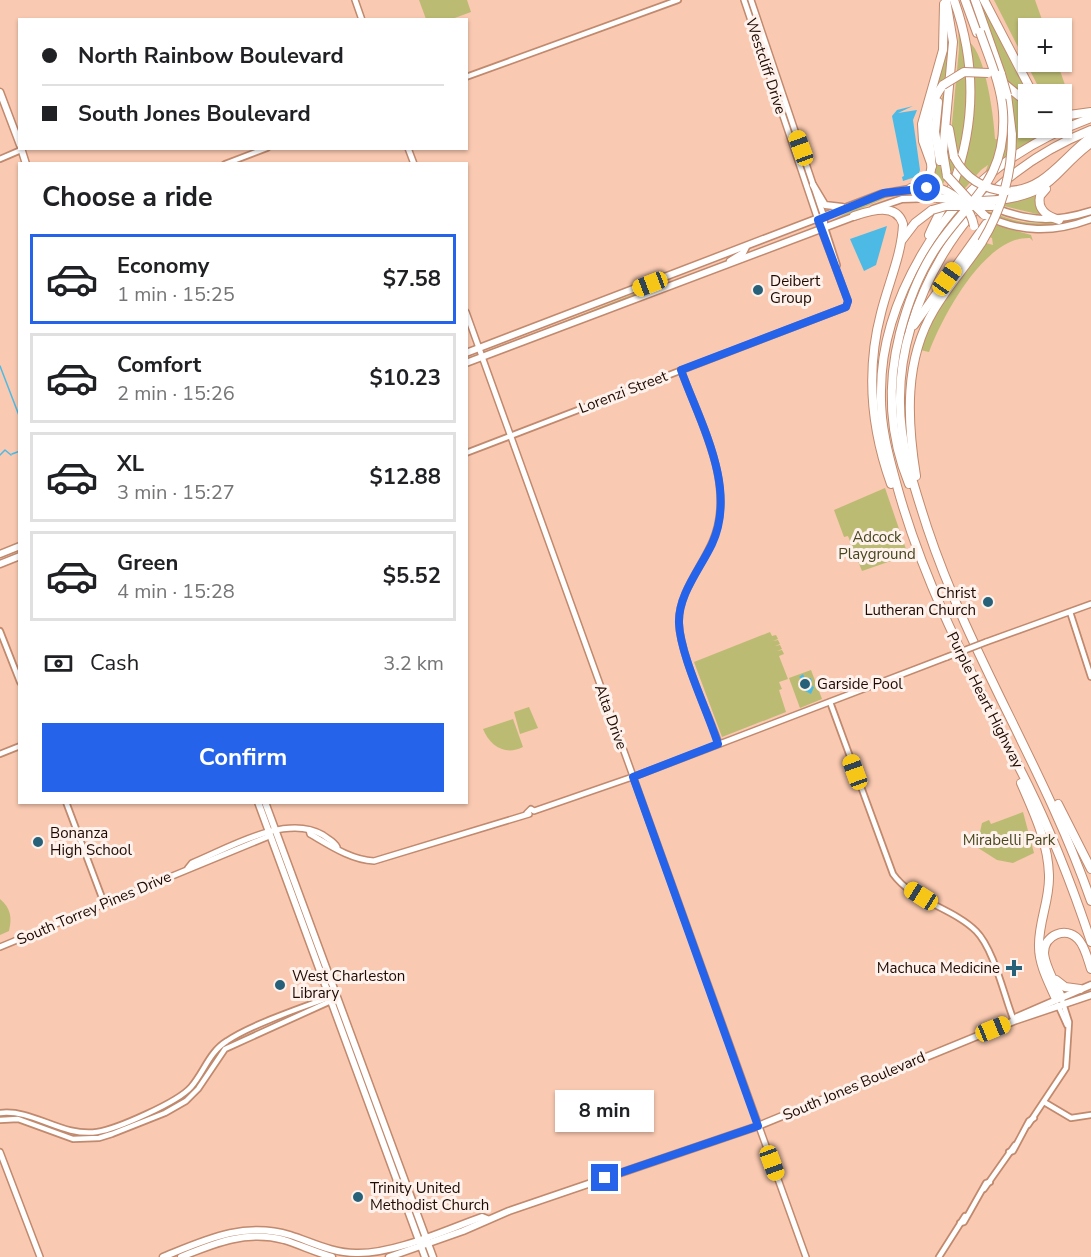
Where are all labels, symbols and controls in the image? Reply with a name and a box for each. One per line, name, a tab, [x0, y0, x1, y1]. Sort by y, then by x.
street label: Westcliff Drive	[741, 15, 791, 117]
map controls	[1018, 18, 1072, 138]
button: +	[1018, 18, 1072, 72]
text: North Rainbow Boulevard	[78, 41, 344, 71]
button: −	[1018, 84, 1072, 138]
text: South Jones Boulevard	[78, 99, 311, 129]
car	[786, 128, 816, 168]
route start	[913, 174, 940, 201]
text: Choose a ride	[42, 179, 213, 216]
text: Economy	[117, 251, 209, 281]
icon: car	[45, 252, 99, 306]
car	[929, 259, 965, 299]
text: $7.58	[383, 264, 441, 294]
car	[630, 269, 670, 299]
place label: Deibert Group	[770, 271, 821, 308]
text: 1 min · 15:25	[117, 281, 235, 308]
marker: Deibert Group	[751, 283, 765, 297]
text: Comfort	[117, 350, 201, 380]
icon: car	[45, 351, 99, 405]
text: $10.23	[370, 363, 441, 393]
street label: Lorenzi Street	[576, 366, 671, 418]
text: 2 min · 15:26	[117, 380, 235, 407]
text: XL	[117, 449, 144, 479]
icon: car	[45, 450, 99, 504]
text: $12.88	[370, 462, 441, 492]
text: 3 min · 15:27	[117, 479, 235, 506]
park label: Adcock Playground	[838, 527, 916, 564]
text: Green	[117, 548, 178, 578]
icon: car	[45, 549, 99, 603]
text: $5.52	[383, 561, 441, 591]
text: 4 min · 15:28	[117, 578, 235, 605]
place label: Christ Lutheran Church	[864, 583, 977, 620]
marker: Christ Lutheran Church	[981, 595, 995, 609]
street label: Purple Heart Highway	[942, 628, 1028, 772]
icon: cash	[42, 647, 75, 680]
text: Cash	[90, 648, 139, 678]
text: 3.2 km	[383, 650, 444, 677]
place label: Garside Pool	[817, 674, 903, 694]
marker: Garside Pool	[798, 677, 812, 691]
street label: Alta Drive	[590, 682, 632, 752]
button: Confirm	[42, 723, 444, 792]
car	[840, 752, 870, 792]
place label: Bonanza High School	[50, 823, 132, 860]
park label: Mirabelli Park	[963, 830, 1056, 850]
marker: Bonanza High School	[31, 835, 45, 849]
street label: South Torrey Pines Drive	[14, 866, 174, 950]
car	[901, 879, 941, 913]
place label: Machuca Medicine	[877, 958, 1000, 978]
marker: Machuca Medicine	[1005, 959, 1023, 977]
place label: West Charleston Library	[292, 966, 405, 1003]
marker: West Charleston Library	[273, 978, 287, 992]
car	[973, 1014, 1013, 1044]
street label: South Jones Boulevard	[780, 1047, 928, 1125]
callout: 8 min	[556, 1091, 654, 1133]
text: 8 min	[579, 1097, 630, 1124]
car	[757, 1143, 787, 1183]
route end	[591, 1164, 618, 1191]
place label: Trinity United Methodist Church	[370, 1178, 489, 1215]
marker: Trinity United Methodist Church	[351, 1190, 365, 1204]

